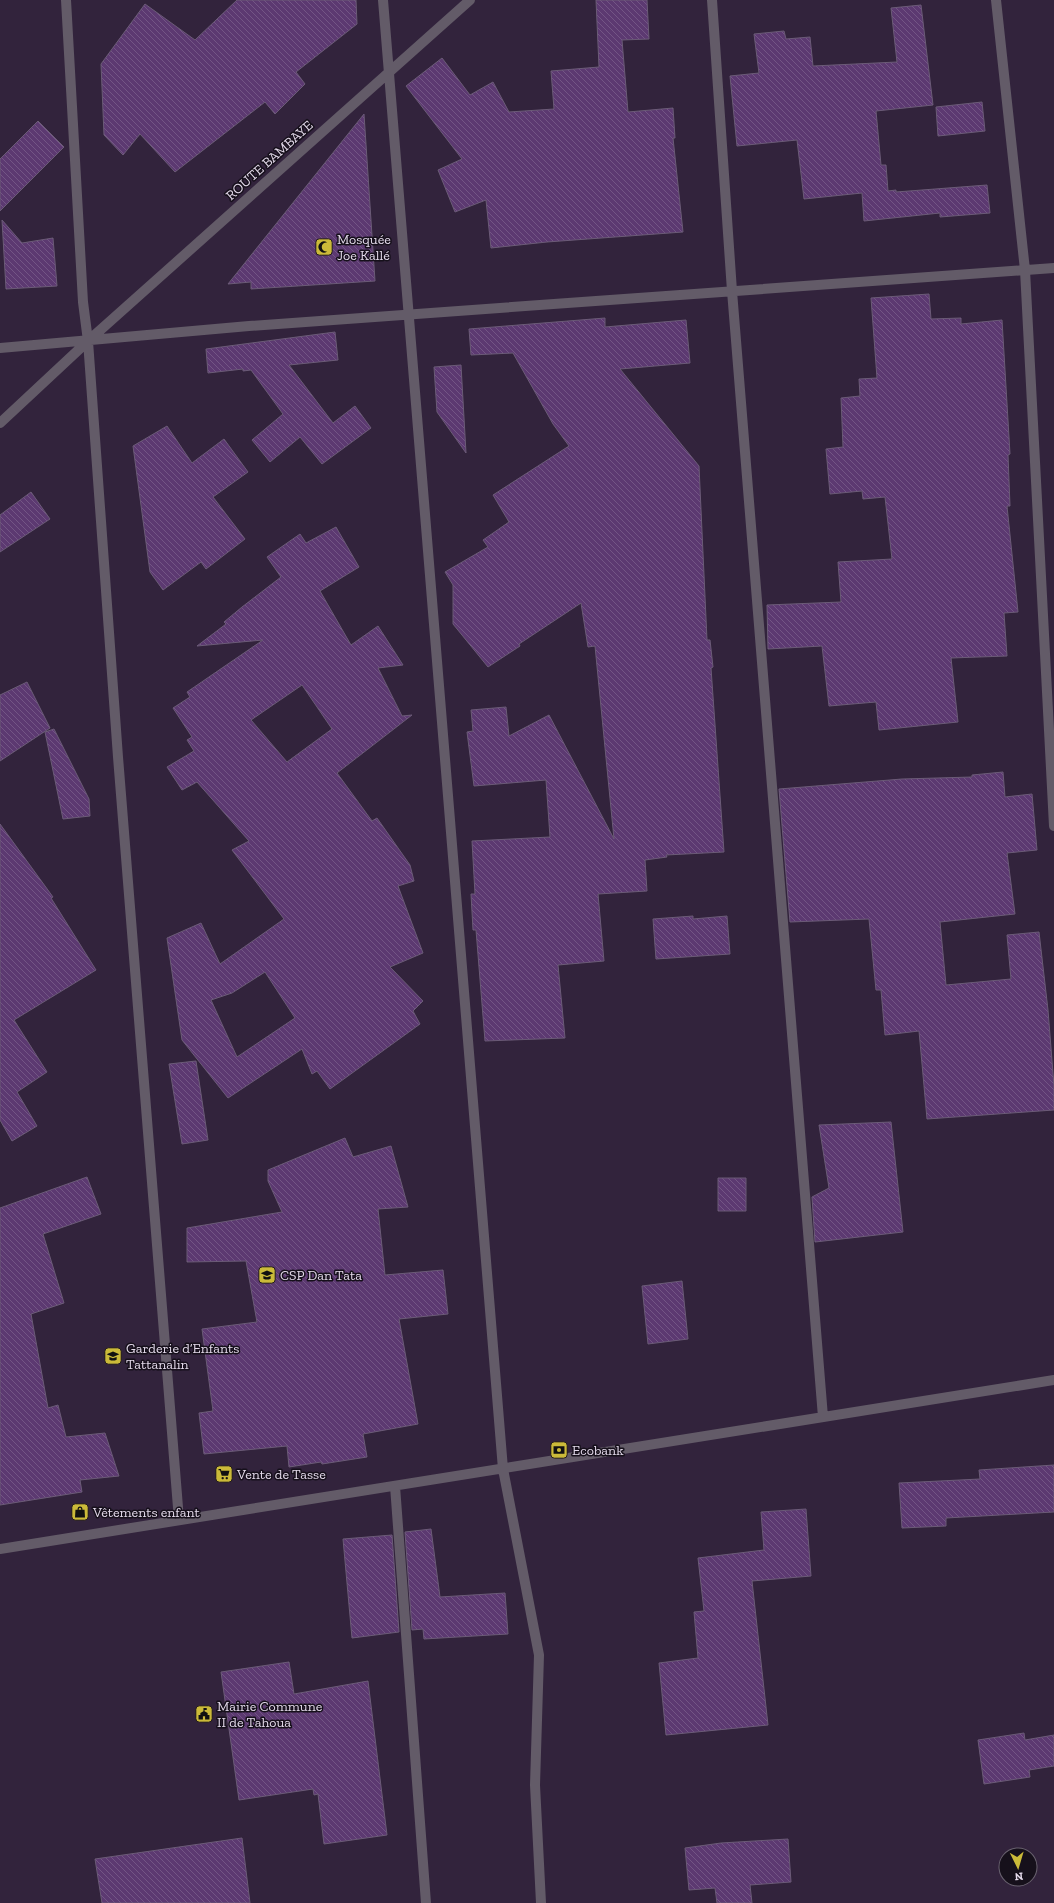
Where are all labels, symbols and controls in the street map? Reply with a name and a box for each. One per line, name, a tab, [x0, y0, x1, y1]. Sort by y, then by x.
street label: ROUTE BAMBAYE	[222, 117, 316, 204]
place label: Mosquée Joe Kallé	[337, 231, 391, 264]
mosque icon: Mosquée Joe Kallé	[314, 237, 334, 257]
school or university icon: CSP Dan Tata	[257, 1265, 277, 1285]
place label: CSP Dan Tata	[280, 1267, 362, 1284]
place label: Garderie d’Enfants Tattanalin	[126, 1340, 239, 1373]
school or university icon: Garderie d’Enfants Tattanalin	[103, 1346, 123, 1366]
bank icon: Ecobank	[549, 1440, 569, 1460]
place label: Ecobank	[572, 1442, 624, 1459]
supermarket icon: Vente de Tasse	[214, 1464, 234, 1484]
place label: Vente de Tasse	[236, 1466, 326, 1483]
shop icon: Vêtements enfant	[70, 1502, 90, 1522]
place label: Vêtements enfant	[92, 1504, 201, 1521]
place label: Mairie Commune II de Tahoua	[217, 1698, 323, 1731]
public building icon: Mairie Commune II de Tahoua	[194, 1704, 214, 1724]
north arrow	[998, 1847, 1038, 1887]
text: N	[1013, 1870, 1024, 1883]

